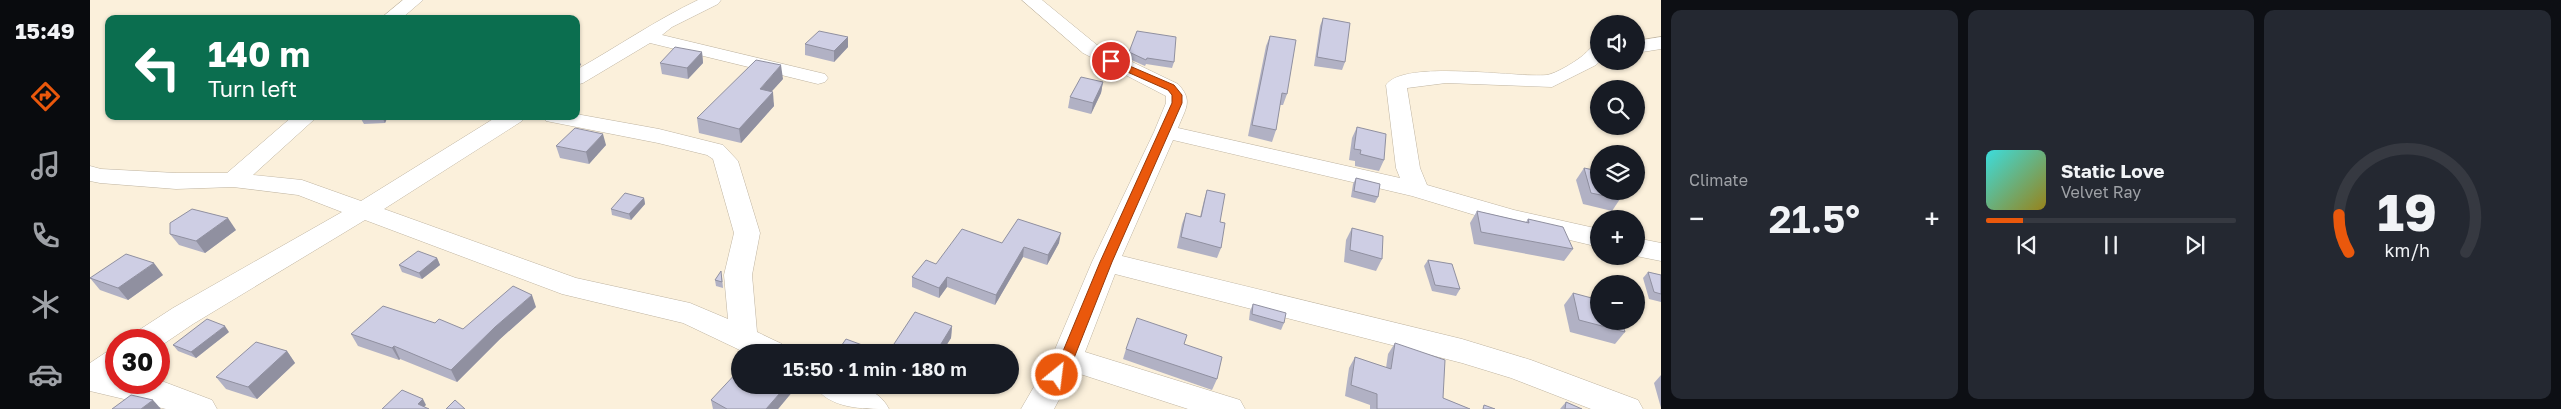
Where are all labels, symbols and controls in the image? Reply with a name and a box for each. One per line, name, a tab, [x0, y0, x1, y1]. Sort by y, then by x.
map controls	[1590, 15, 1645, 330]
button: sound	[1590, 15, 1645, 70]
text: 15:49	[15, 17, 75, 44]
text: 140 m	[208, 33, 310, 75]
icon: left	[125, 35, 190, 100]
pin	[1090, 40, 1132, 82]
icon: arrive	[1097, 47, 1125, 75]
text: Turn left	[208, 75, 297, 102]
icon: directions	[28, 79, 63, 114]
button: search	[1590, 80, 1645, 135]
button: layers	[1590, 145, 1645, 200]
icon: music	[28, 148, 63, 183]
text: Static Love	[2061, 159, 2164, 182]
text: Climate	[1689, 170, 1748, 190]
text: 19	[2378, 180, 2438, 242]
text: Velvet Ray	[2061, 182, 2141, 202]
text: 21.5°	[1769, 196, 1860, 241]
text: −	[1689, 202, 1704, 235]
text: +	[1924, 202, 1940, 235]
button: +	[1590, 210, 1645, 265]
icon: phone	[28, 218, 63, 253]
icon: previous	[2013, 231, 2041, 259]
icon: pause	[2097, 231, 2125, 259]
icon: next	[2181, 231, 2209, 259]
text: km/h	[2385, 239, 2430, 261]
button: −	[1590, 275, 1645, 330]
icon: climate	[28, 287, 63, 322]
speed limit sign: 30	[105, 329, 170, 394]
position arrow	[1030, 348, 1082, 400]
icon: car	[28, 357, 63, 392]
text: 15:50 · 1 min · 180 m	[783, 357, 967, 380]

